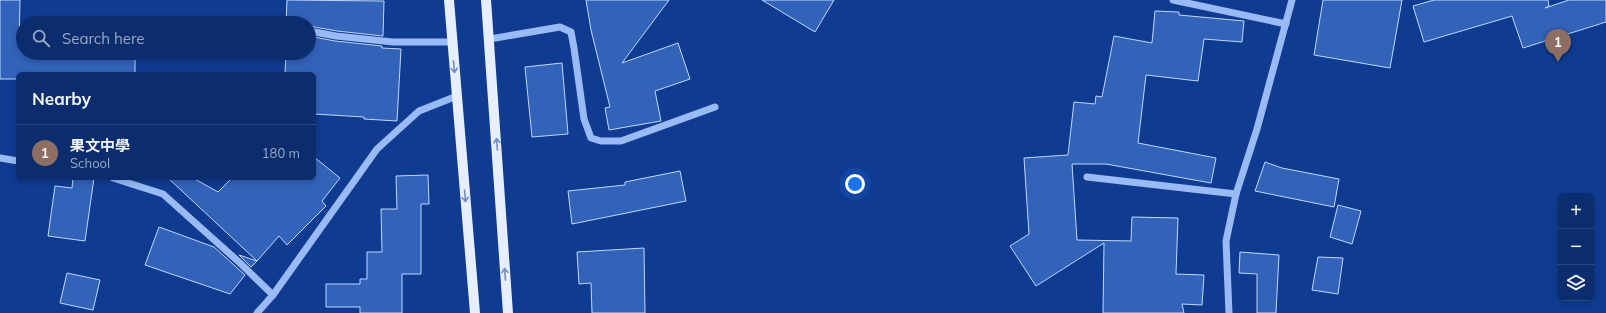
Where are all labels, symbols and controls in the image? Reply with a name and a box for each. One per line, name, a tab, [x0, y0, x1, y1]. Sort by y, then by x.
search box	[16, 16, 316, 60]
icon: search	[30, 27, 52, 49]
text: Search here	[62, 29, 144, 48]
pin: 1	[1545, 29, 1571, 62]
one-way arrow	[451, 60, 458, 73]
text: Nearby	[32, 88, 91, 109]
text: 果文中學	[70, 136, 130, 155]
one-way arrow	[493, 138, 500, 151]
text: 1	[41, 145, 49, 161]
text: 180 m	[262, 145, 300, 161]
text: School	[70, 155, 110, 171]
your location	[845, 174, 865, 194]
one-way arrow	[462, 189, 469, 202]
map controls	[1558, 193, 1594, 301]
button: +	[1558, 193, 1594, 229]
button: −	[1558, 229, 1594, 265]
button: layers	[1558, 265, 1594, 301]
one-way arrow	[502, 268, 509, 281]

